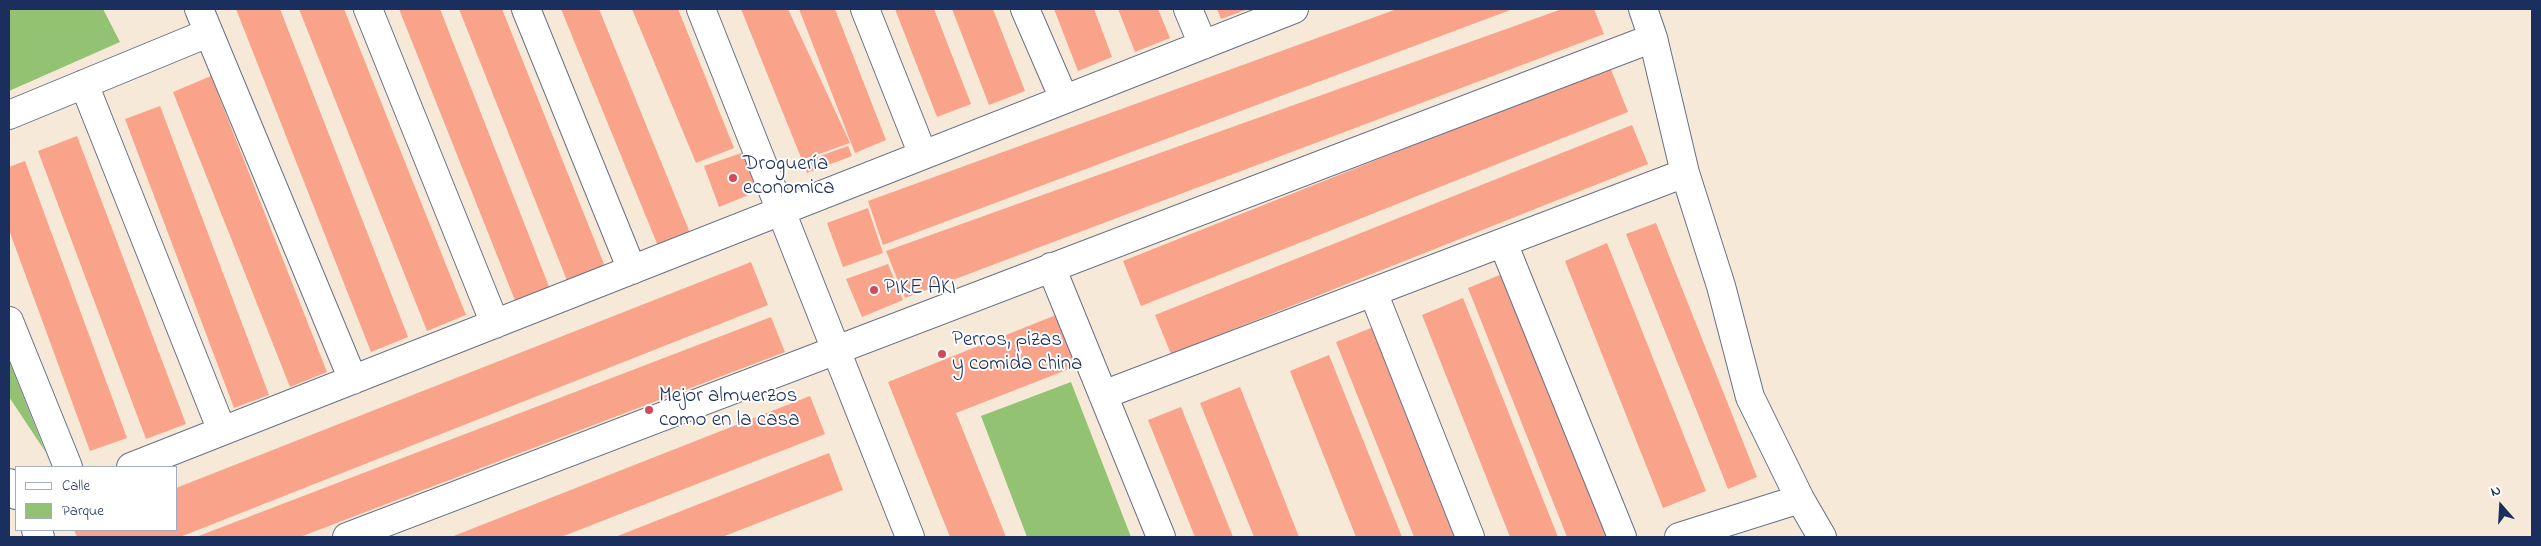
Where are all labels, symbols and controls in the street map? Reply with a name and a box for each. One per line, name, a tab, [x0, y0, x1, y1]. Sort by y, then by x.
place label: Droguería economica	[743, 153, 835, 203]
marker: Droguería economica	[727, 172, 739, 184]
place label: PIKE AKI	[884, 277, 956, 303]
marker: PIKE AKI	[868, 284, 880, 296]
place label: Perros, pizas y comida china	[952, 329, 1082, 379]
marker: Perros, pizas y comida china	[936, 348, 948, 360]
place label: Mejor almuerzos como en la casa	[659, 385, 800, 435]
marker: Mejor almuerzos como en la casa	[643, 404, 655, 416]
legend	[15, 466, 178, 531]
text: Calle	[62, 475, 90, 497]
text: N	[2488, 480, 2504, 503]
north arrow	[2476, 481, 2526, 531]
text: Parque	[62, 500, 104, 522]

